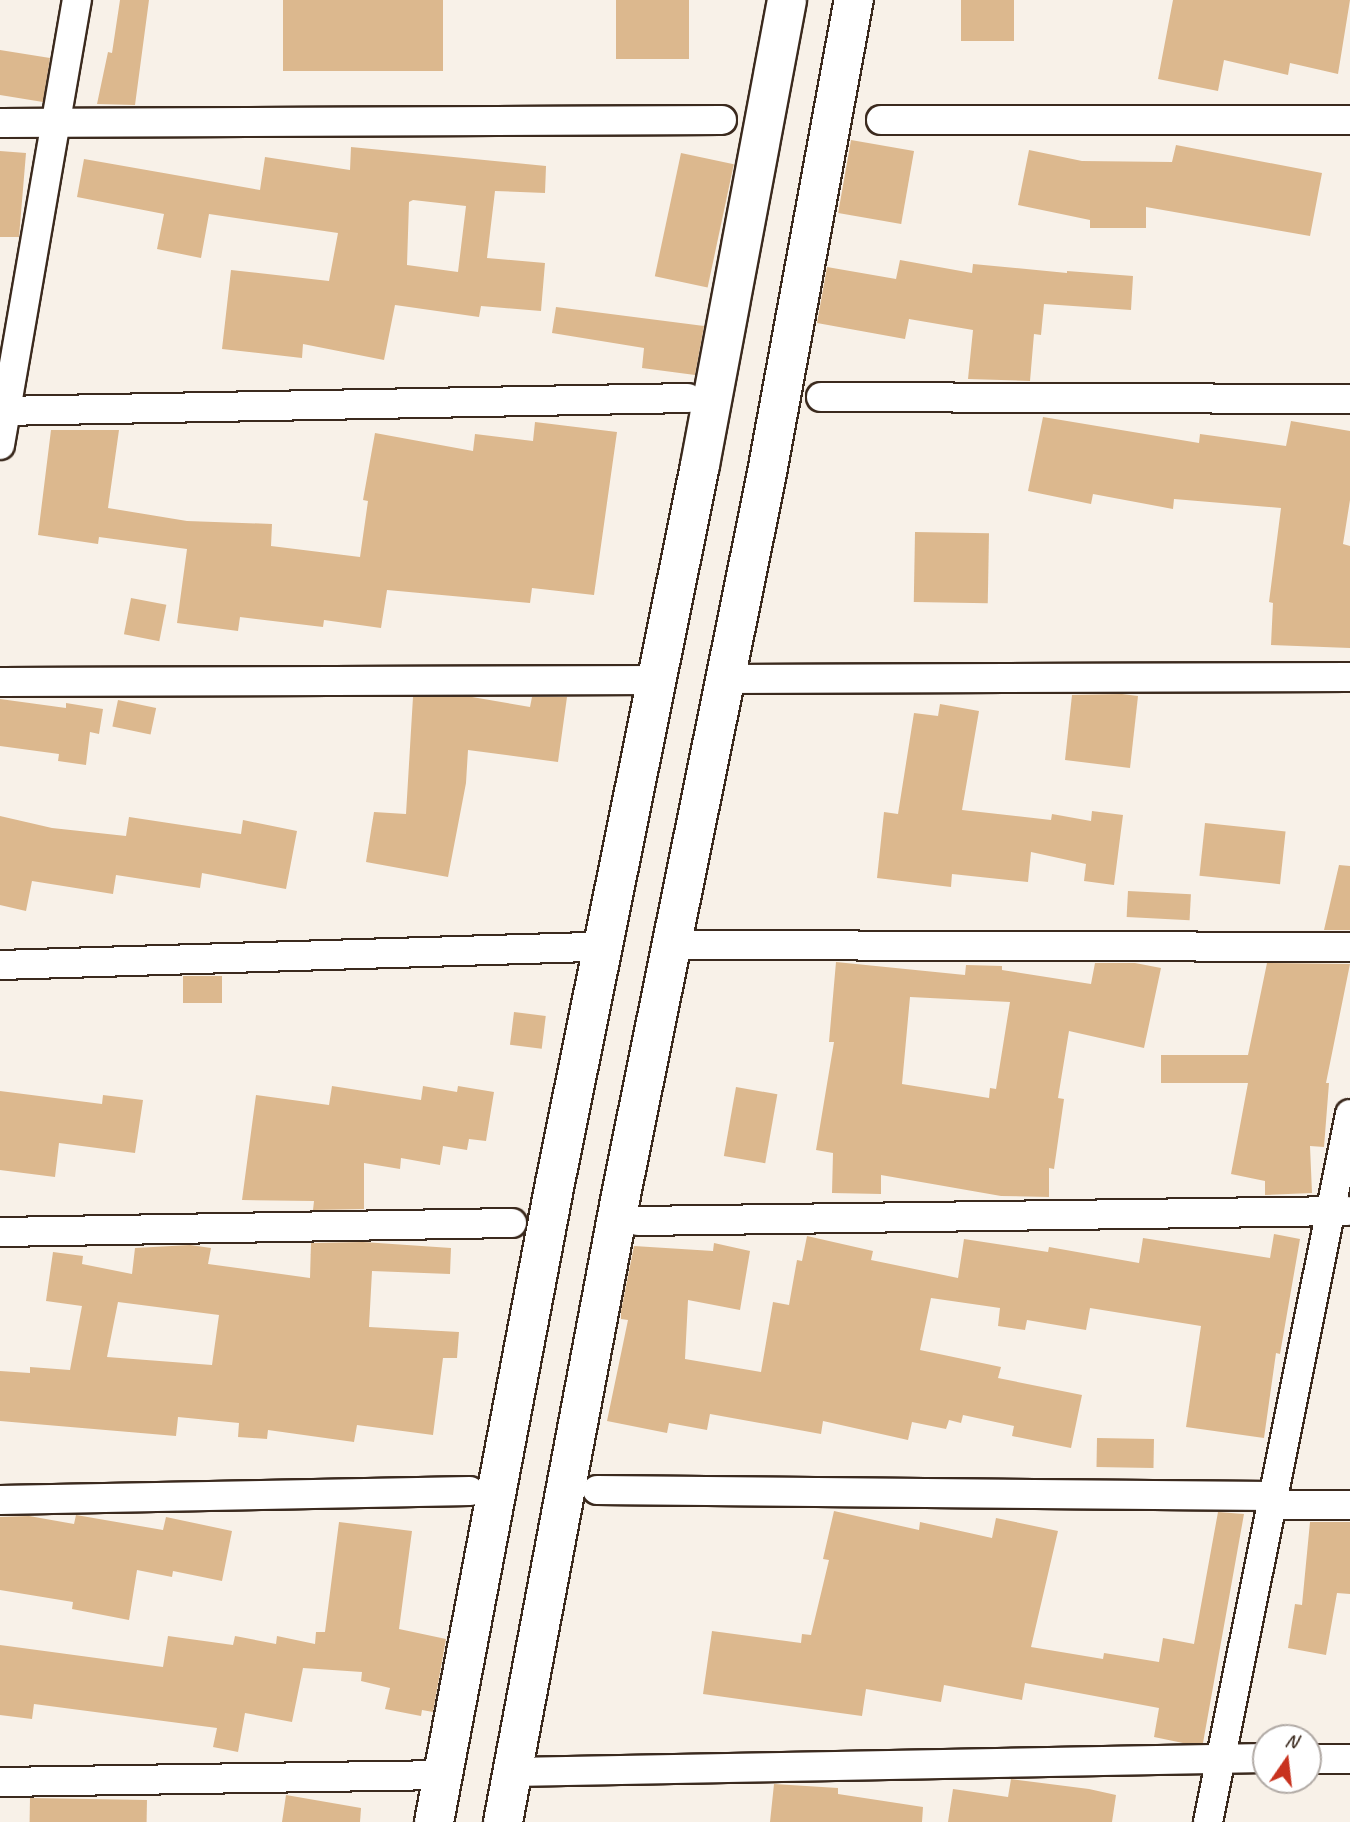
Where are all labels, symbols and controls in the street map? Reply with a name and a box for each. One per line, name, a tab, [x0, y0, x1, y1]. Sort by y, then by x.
north arrow	[1252, 1724, 1322, 1794]
text: N	[1283, 1727, 1300, 1754]

